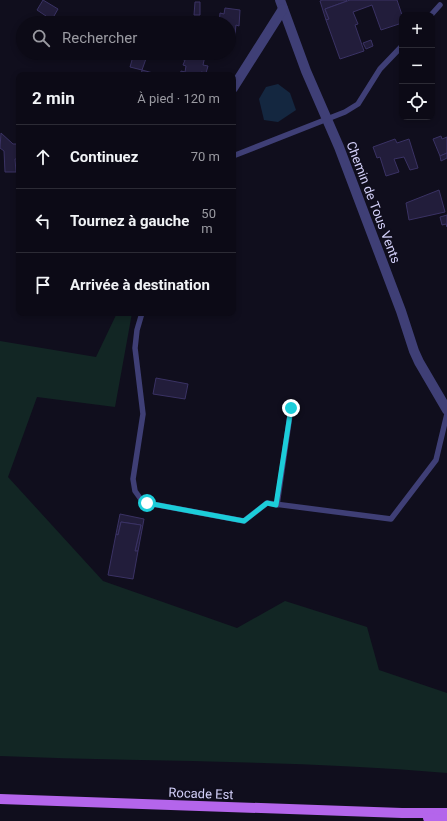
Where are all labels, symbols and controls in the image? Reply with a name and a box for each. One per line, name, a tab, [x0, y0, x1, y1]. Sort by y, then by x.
map controls	[399, 12, 435, 120]
button: +	[399, 12, 435, 48]
search box	[16, 16, 236, 60]
icon: search	[30, 27, 52, 49]
text: Rechercher	[62, 29, 137, 47]
button: −	[399, 48, 435, 84]
button: locate	[399, 84, 435, 120]
text: 2 min	[32, 88, 75, 108]
text: À pied · 120 m	[137, 91, 220, 106]
street label: Chemin de Tous Vents	[343, 139, 404, 266]
icon: ahead	[32, 146, 54, 168]
text: Continuez	[70, 148, 138, 166]
text: 70 m	[191, 149, 220, 164]
text: 50 m	[201, 206, 216, 236]
icon: left	[32, 210, 54, 232]
text: Tournez à gauche	[70, 212, 189, 230]
icon: arrive	[32, 274, 54, 296]
text: Arrivée à destination	[70, 276, 210, 294]
route end	[282, 399, 300, 417]
route start	[138, 494, 156, 512]
street label: Rocade Est	[168, 785, 234, 802]

